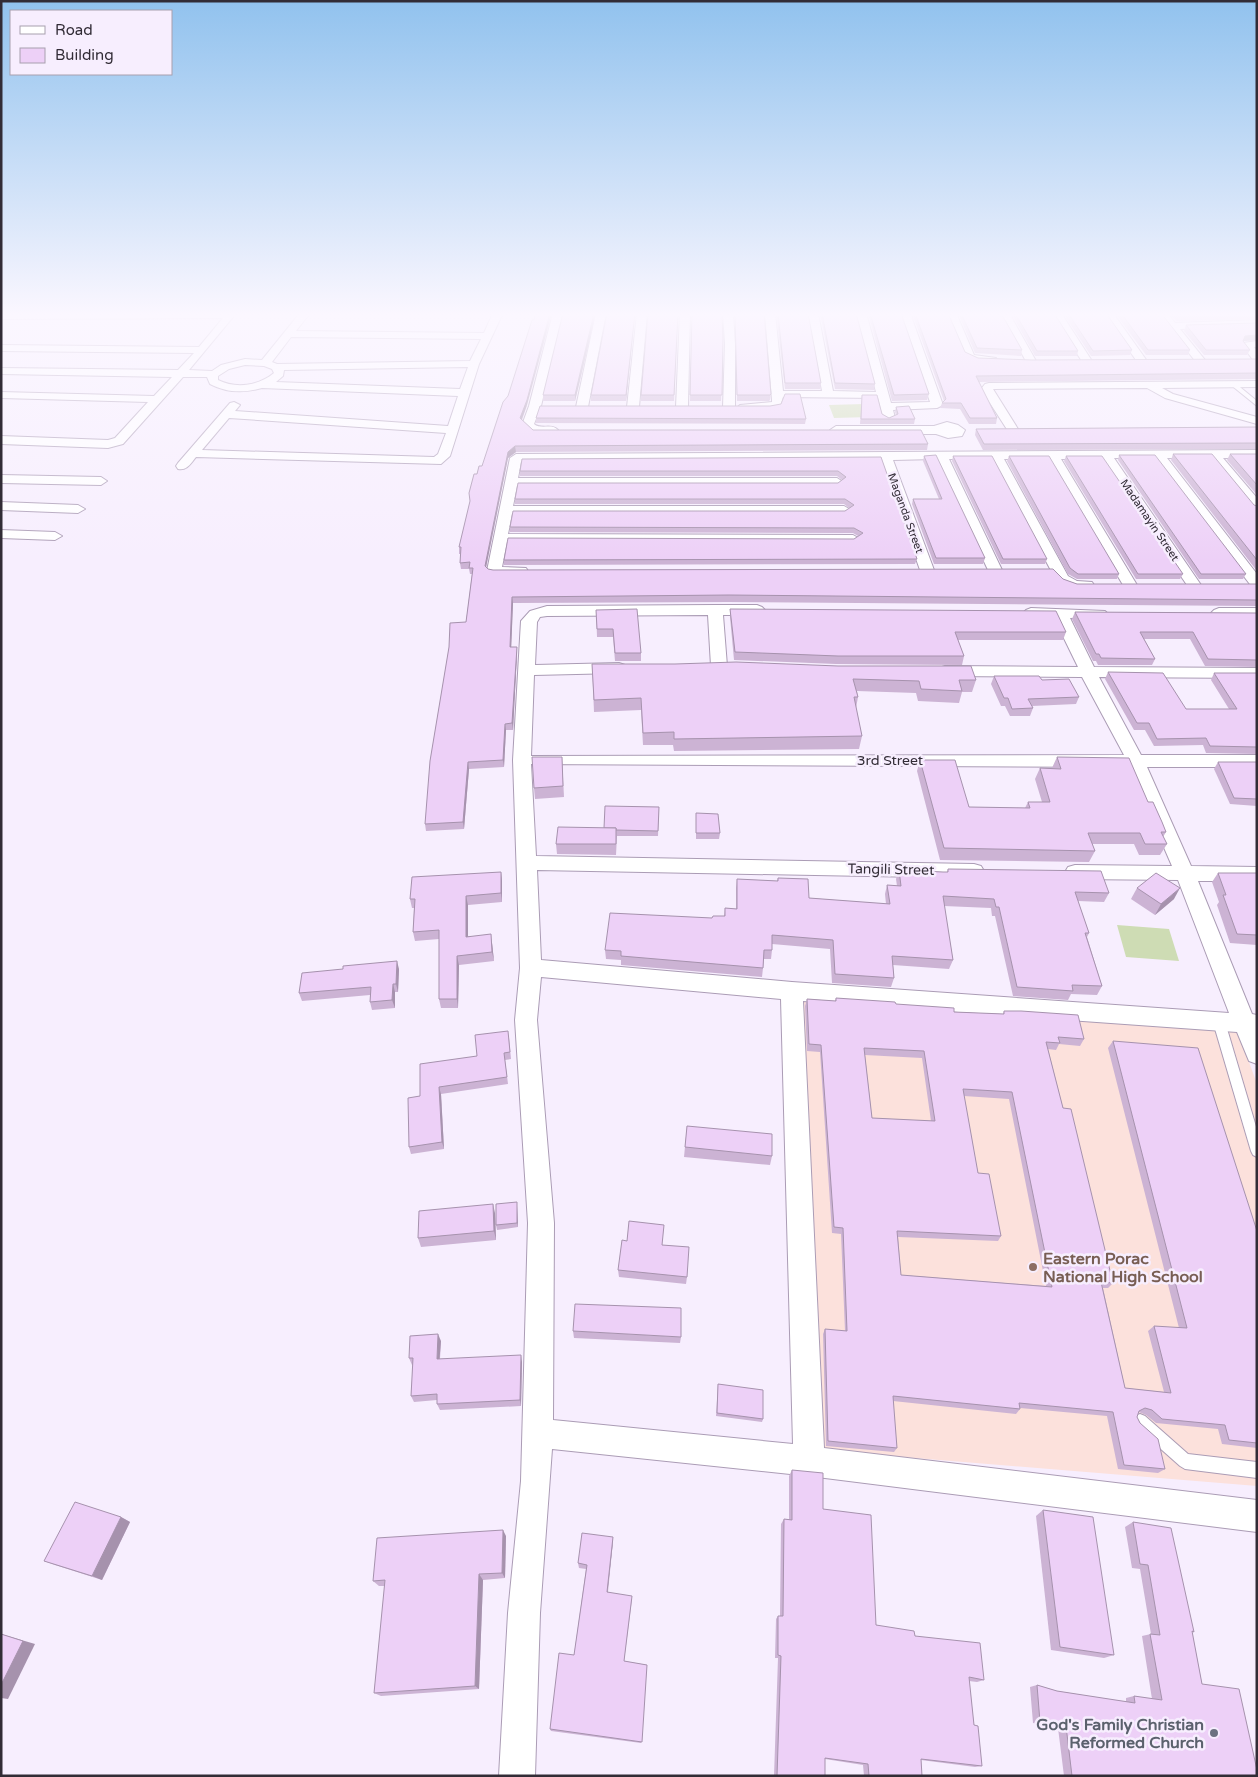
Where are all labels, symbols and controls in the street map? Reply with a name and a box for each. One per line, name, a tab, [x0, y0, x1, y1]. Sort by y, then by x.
legend	[10, 10, 172, 75]
text: Road	[55, 21, 93, 39]
text: Building	[55, 46, 114, 64]
street label: Maganda Street	[885, 471, 926, 555]
street label: Madamayin Street	[1117, 477, 1182, 564]
street label: 3rd Street	[857, 752, 924, 769]
street label: Tangili Street	[847, 860, 935, 879]
place label: Eastern Porac National High School	[1043, 1249, 1203, 1287]
marker: Eastern Porac National High School	[1027, 1261, 1039, 1273]
place label: God's Family Christian Reformed Church	[1036, 1715, 1204, 1753]
marker: God's Family Christian Reformed Church	[1208, 1727, 1220, 1739]

